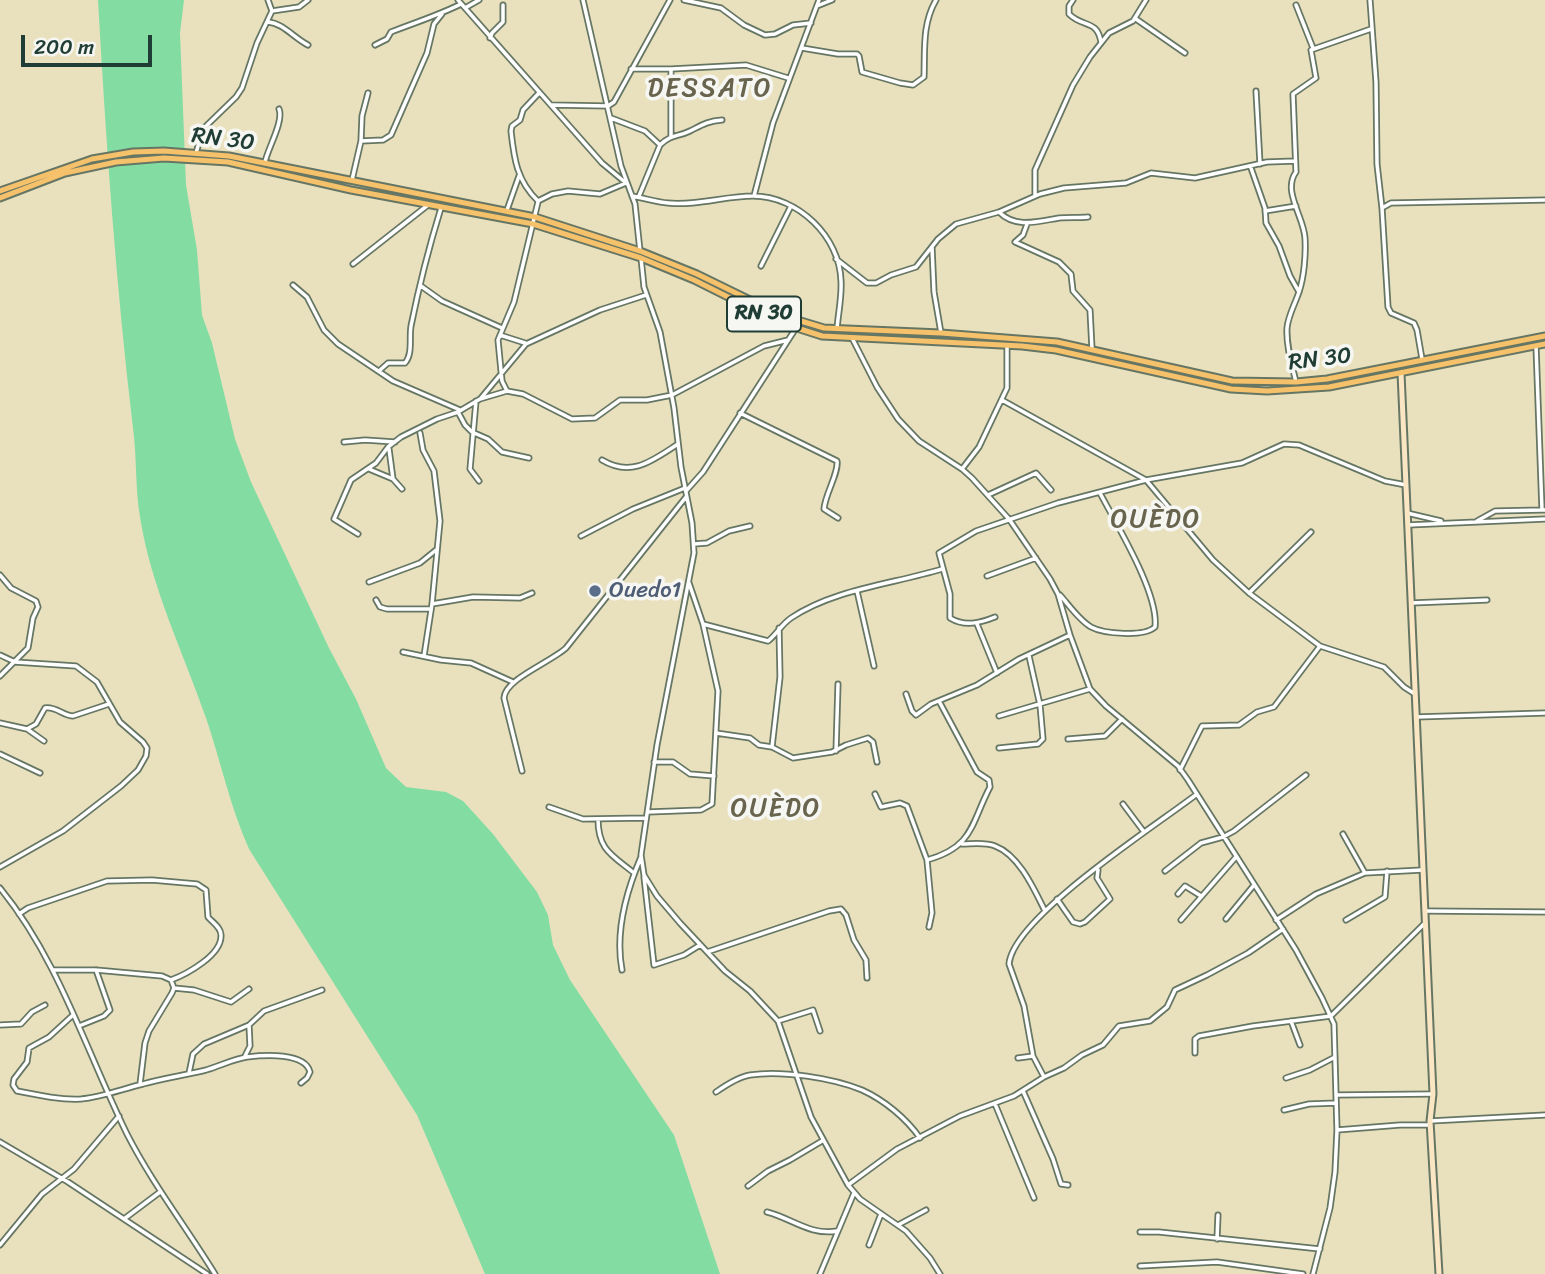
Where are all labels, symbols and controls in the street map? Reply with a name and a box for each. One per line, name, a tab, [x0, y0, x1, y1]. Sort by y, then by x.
scale bar	[24, 21, 156, 65]
text: 200 m	[34, 28, 94, 66]
district label: DESSATO	[650, 73, 770, 105]
street label: RN 30	[190, 122, 256, 158]
road number: RN 30	[727, 296, 801, 332]
street label: RN 30	[1287, 342, 1353, 378]
district label: OUÈDO	[1111, 504, 1201, 536]
place label: Ouedo1	[609, 577, 681, 605]
marker: Ouedo1	[587, 583, 603, 599]
district label: OUÈDO	[731, 793, 821, 825]

